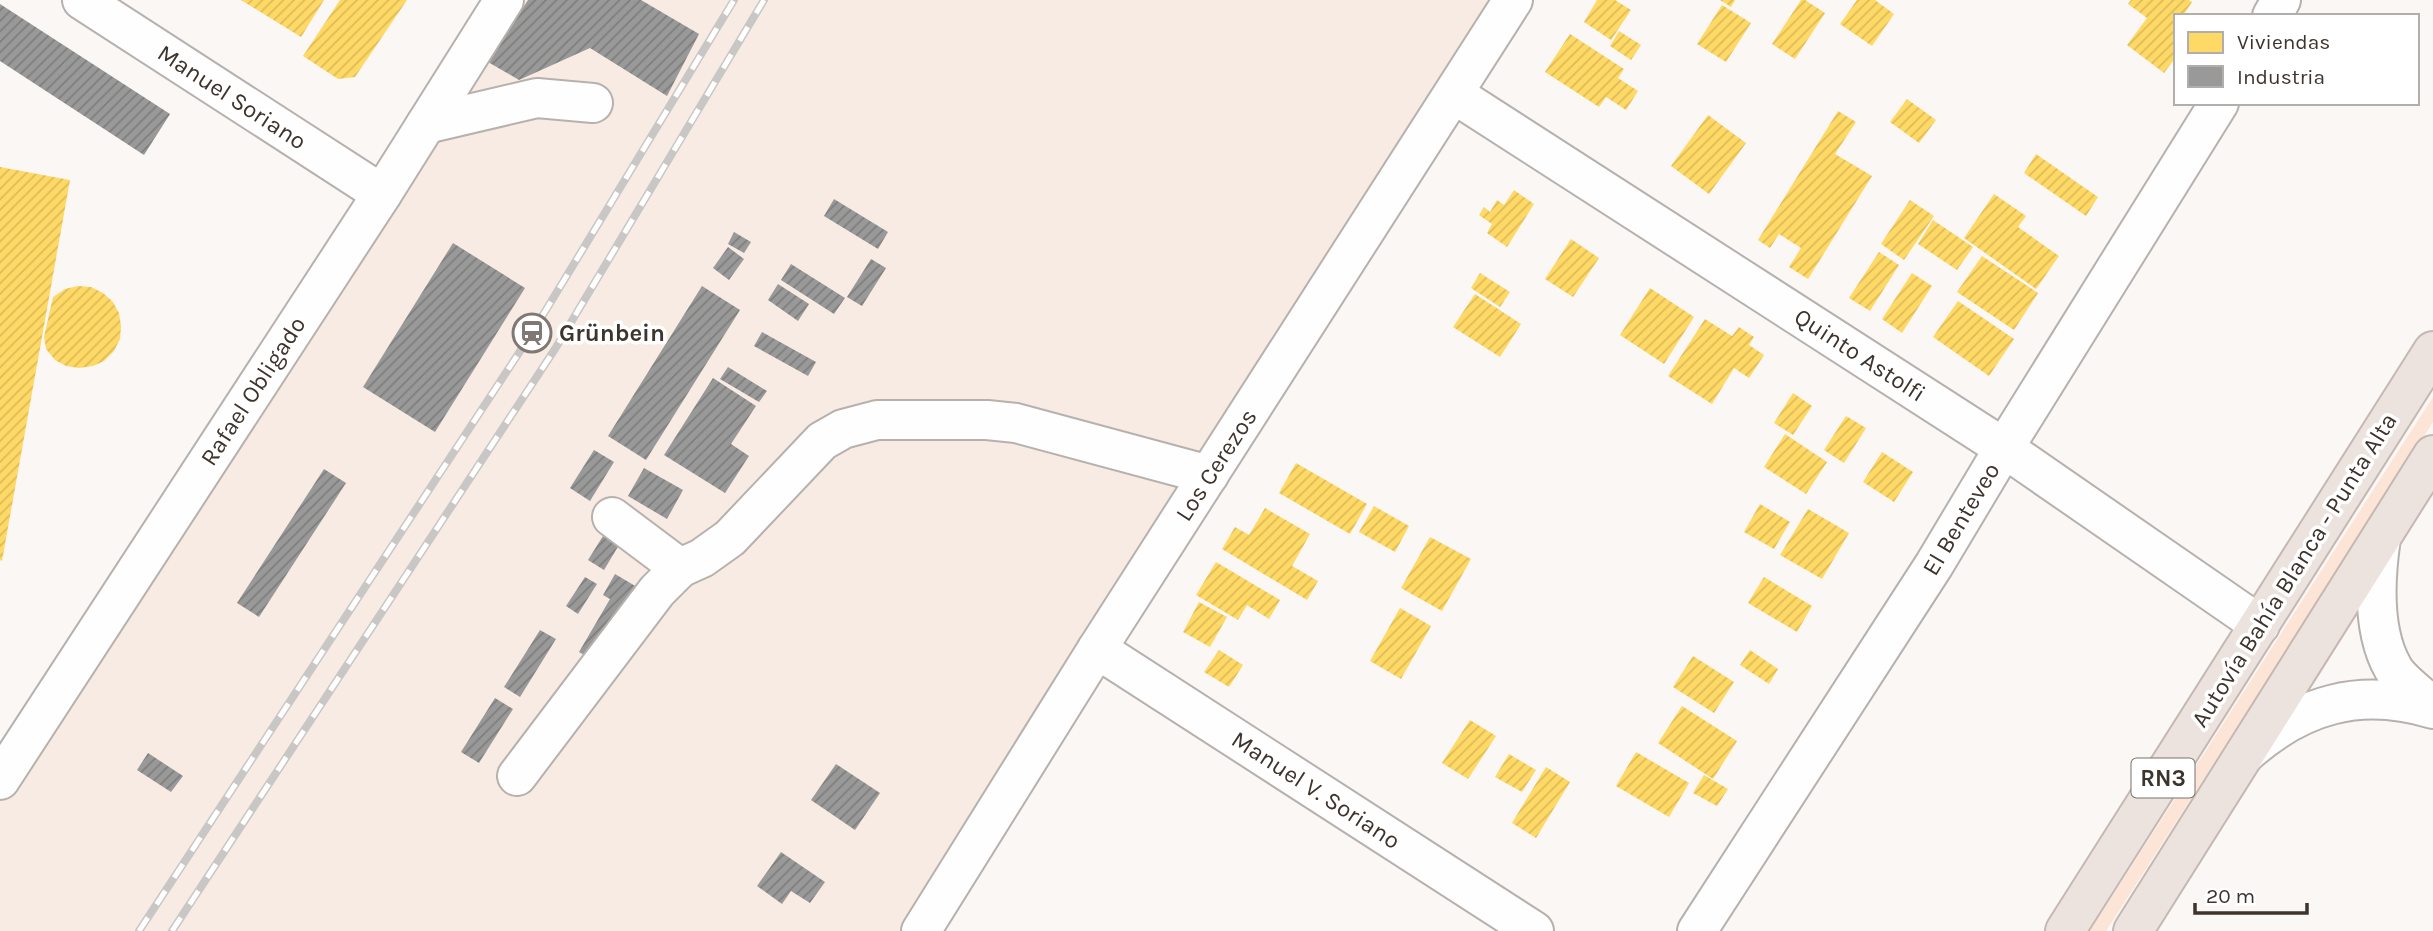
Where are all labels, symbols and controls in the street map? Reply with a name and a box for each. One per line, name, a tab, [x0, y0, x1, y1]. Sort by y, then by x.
legend	[2174, 14, 2419, 105]
text: Viviendas	[2237, 30, 2330, 54]
street label: Manuel Soriano	[152, 39, 312, 155]
text: Industria	[2237, 65, 2325, 89]
street label: Quinto Astolfi	[1789, 302, 1931, 408]
street label: Rafael Obligado	[194, 311, 312, 471]
station icon: Grünbein	[511, 312, 553, 354]
place label: Grünbein	[559, 319, 665, 347]
street label: Los Cerezos	[1169, 404, 1263, 526]
street label: Autovía Bahía Blanca - Punta Alta	[2185, 408, 2403, 732]
street label: El Benteveo	[1916, 458, 2006, 580]
street label: Manuel V. Soriano	[1227, 725, 1405, 855]
road number: RN3	[2132, 758, 2194, 798]
scale bar	[2195, 872, 2307, 916]
text: 20 m	[2206, 884, 2255, 908]

